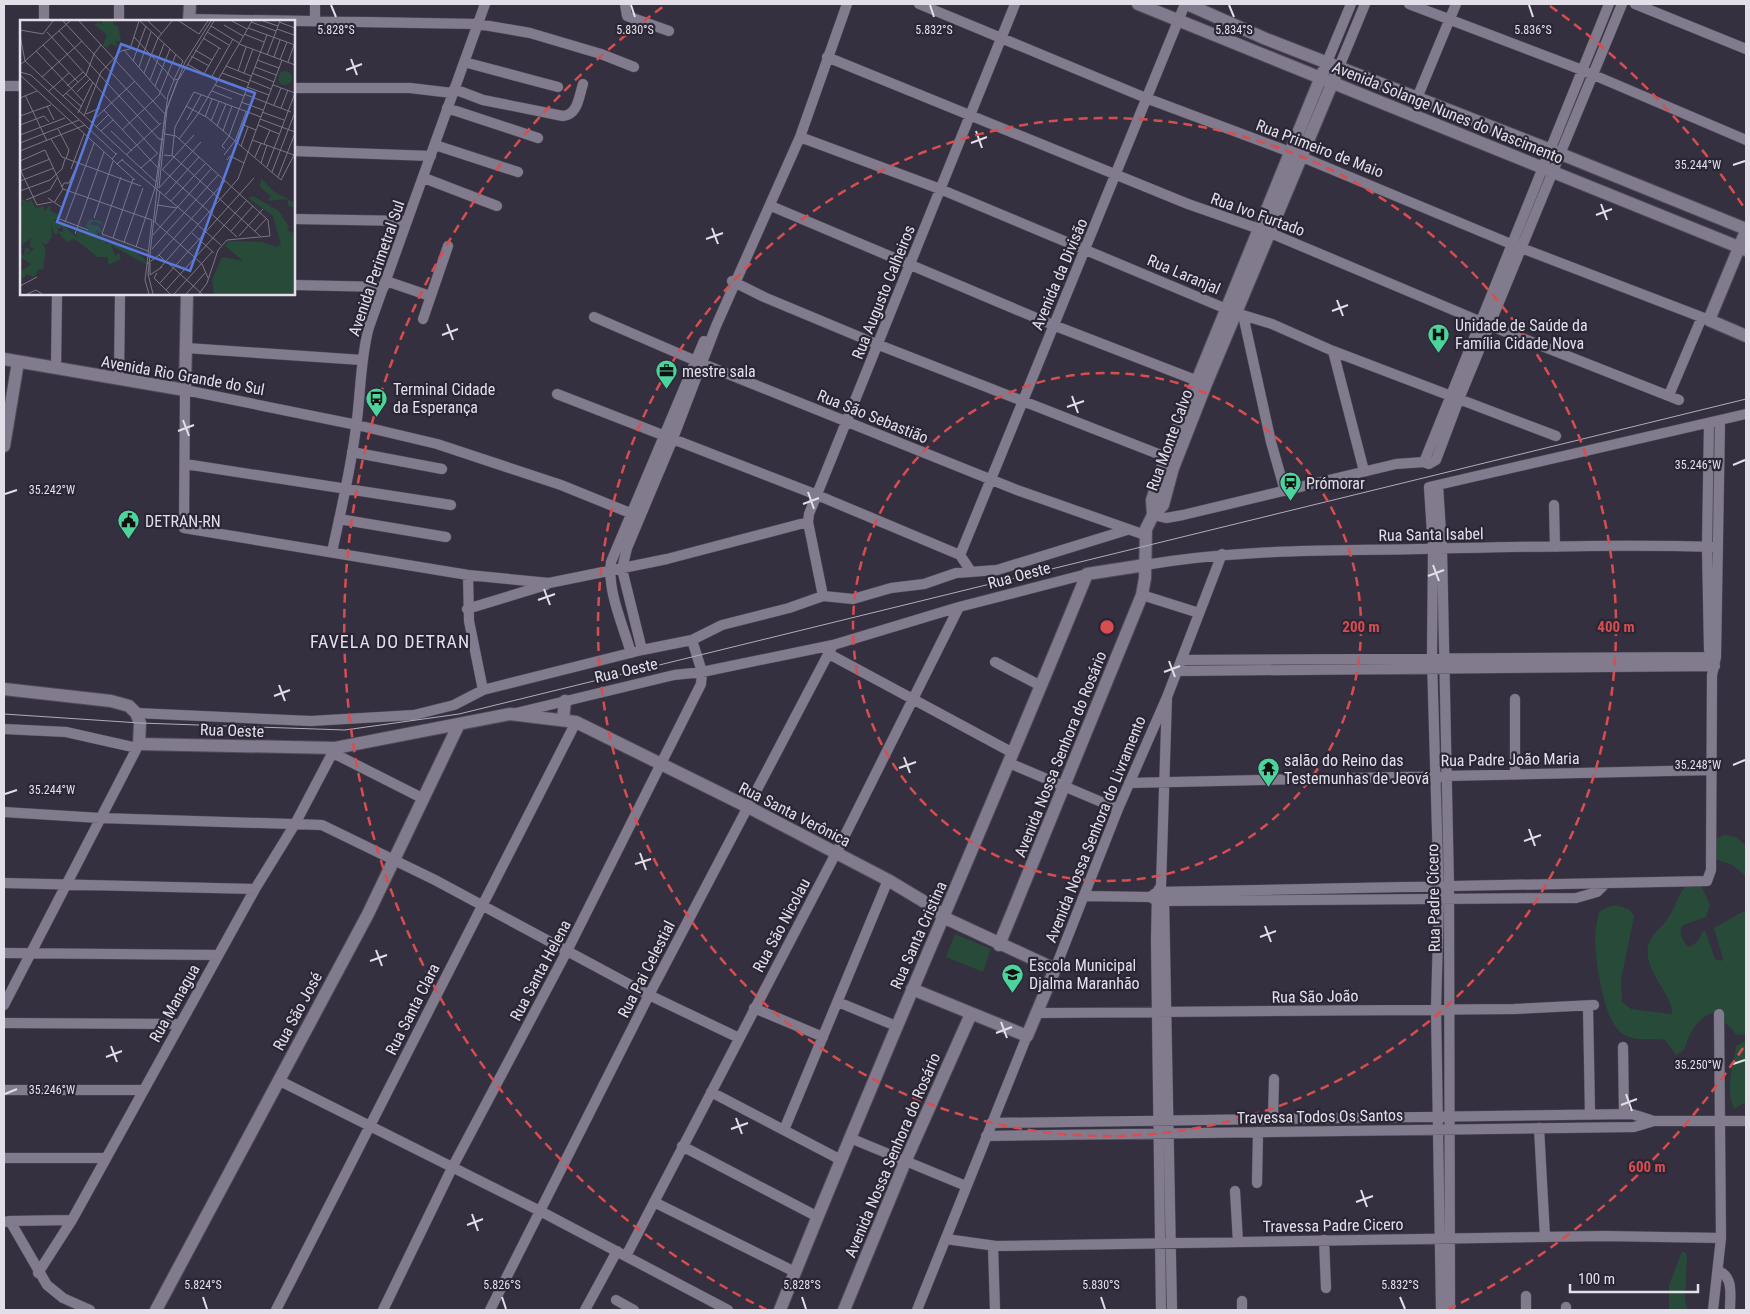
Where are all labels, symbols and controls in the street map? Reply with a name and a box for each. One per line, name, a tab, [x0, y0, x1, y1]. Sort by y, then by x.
inset map	[20, 20, 295, 295]
text: 5.828°S	[317, 23, 355, 37]
text: 5.830°S	[616, 23, 654, 37]
text: 5.832°S	[915, 23, 953, 37]
text: 5.834°S	[1215, 23, 1253, 37]
text: 5.836°S	[1514, 23, 1552, 37]
street label: Avenida Solange Nunes do Nascimento	[1329, 57, 1566, 168]
street label: Rua Primeiro de Maio	[1253, 115, 1386, 182]
text: 35.244°W	[1675, 158, 1721, 172]
street label: Rua Ivo Furtado	[1208, 189, 1308, 240]
street label: Avenida Perimetral Sul	[344, 198, 409, 338]
street label: Avenida da Divisão	[1027, 216, 1092, 333]
street label: Rua Augusto Calheiros	[848, 222, 919, 362]
street label: Rua Laranjal	[1144, 251, 1223, 298]
place label: Unidade de Saúde da Família Cidade Nova	[1455, 316, 1588, 353]
hospital icon: Unidade de Saúde da Família Cidade Nova	[1427, 322, 1451, 353]
street label: Avenida Rio Grande do Sul	[100, 352, 266, 399]
office icon: mestre sala	[654, 359, 678, 390]
place label: mestre sala	[682, 362, 756, 381]
place label: Terminal Cidade da Esperança	[393, 380, 495, 417]
bus stop icon: Terminal Cidade da Esperança	[365, 386, 389, 417]
street label: Rua São Sebastião	[815, 386, 931, 447]
street label: Rua Monte Calvo	[1142, 387, 1197, 493]
text: 35.246°W	[1675, 458, 1721, 472]
station icon: Prómorar	[1278, 471, 1302, 502]
place label: Prómorar	[1306, 474, 1365, 493]
text: 35.242°W	[29, 483, 75, 497]
public building icon: DETRAN-RN	[117, 509, 141, 540]
place label: DETRAN-RN	[145, 512, 221, 531]
street label: Rua Santa Isabel	[1378, 524, 1484, 545]
street label: Rua Oeste	[986, 558, 1053, 593]
centre of rings	[1098, 618, 1116, 636]
text: 200 m	[1342, 618, 1380, 636]
text: 400 m	[1597, 618, 1635, 636]
district label: FAVELA DO DETRAN	[310, 631, 470, 652]
street label: Avenida Nossa Senhora do Rosário	[1010, 648, 1111, 860]
street label: Rua Oeste	[593, 654, 660, 687]
street label: Avenida Nossa Senhora do Livramento	[1041, 713, 1150, 945]
street label: Rua Oeste	[200, 720, 264, 741]
street label: Rua Padre João Maria	[1440, 749, 1580, 770]
place label: salão do Reino das Testemunhas de Jeová	[1284, 751, 1429, 788]
temple icon: salão do Reino das Testemunhas de Jeová	[1256, 757, 1280, 788]
text: 35.248°W	[1675, 758, 1721, 772]
street label: Rua Santa Verônica	[736, 778, 854, 851]
text: 35.244°W	[29, 783, 75, 797]
street label: Rua Padre Cícero	[1423, 844, 1444, 952]
street label: Rua São Nicolau	[749, 875, 814, 975]
street label: Rua Santa Cristina	[886, 878, 951, 992]
street label: Rua Santa Helena	[506, 917, 575, 1024]
street label: Rua Pai Celestial	[614, 918, 679, 1021]
place label: Escola Municipal Djalma Maranhão	[1029, 956, 1140, 993]
street label: Rua Santa Clara	[381, 960, 444, 1058]
street label: Rua Managua	[145, 961, 204, 1045]
school or university icon: Escola Municipal Djalma Maranhão	[1001, 962, 1025, 993]
street label: Rua São José	[269, 969, 326, 1054]
street label: Rua São João	[1272, 986, 1359, 1007]
street label: Avenida Nossa Senhora do Rosário	[841, 1050, 944, 1260]
text: 35.250°W	[1675, 1058, 1721, 1072]
text: 35.246°W	[29, 1083, 75, 1097]
street label: Travessa Todos Os Santos	[1237, 1106, 1403, 1127]
text: 600 m	[1628, 1158, 1666, 1176]
street label: Travessa Padre Cicero	[1263, 1215, 1404, 1236]
scale bar	[1570, 1262, 1698, 1294]
text: 100 m	[1578, 1270, 1615, 1288]
text: 5.824°S	[184, 1278, 222, 1292]
text: 5.826°S	[483, 1278, 521, 1292]
text: 5.828°S	[783, 1278, 821, 1292]
text: 5.830°S	[1082, 1278, 1120, 1292]
text: 5.832°S	[1381, 1278, 1419, 1292]

